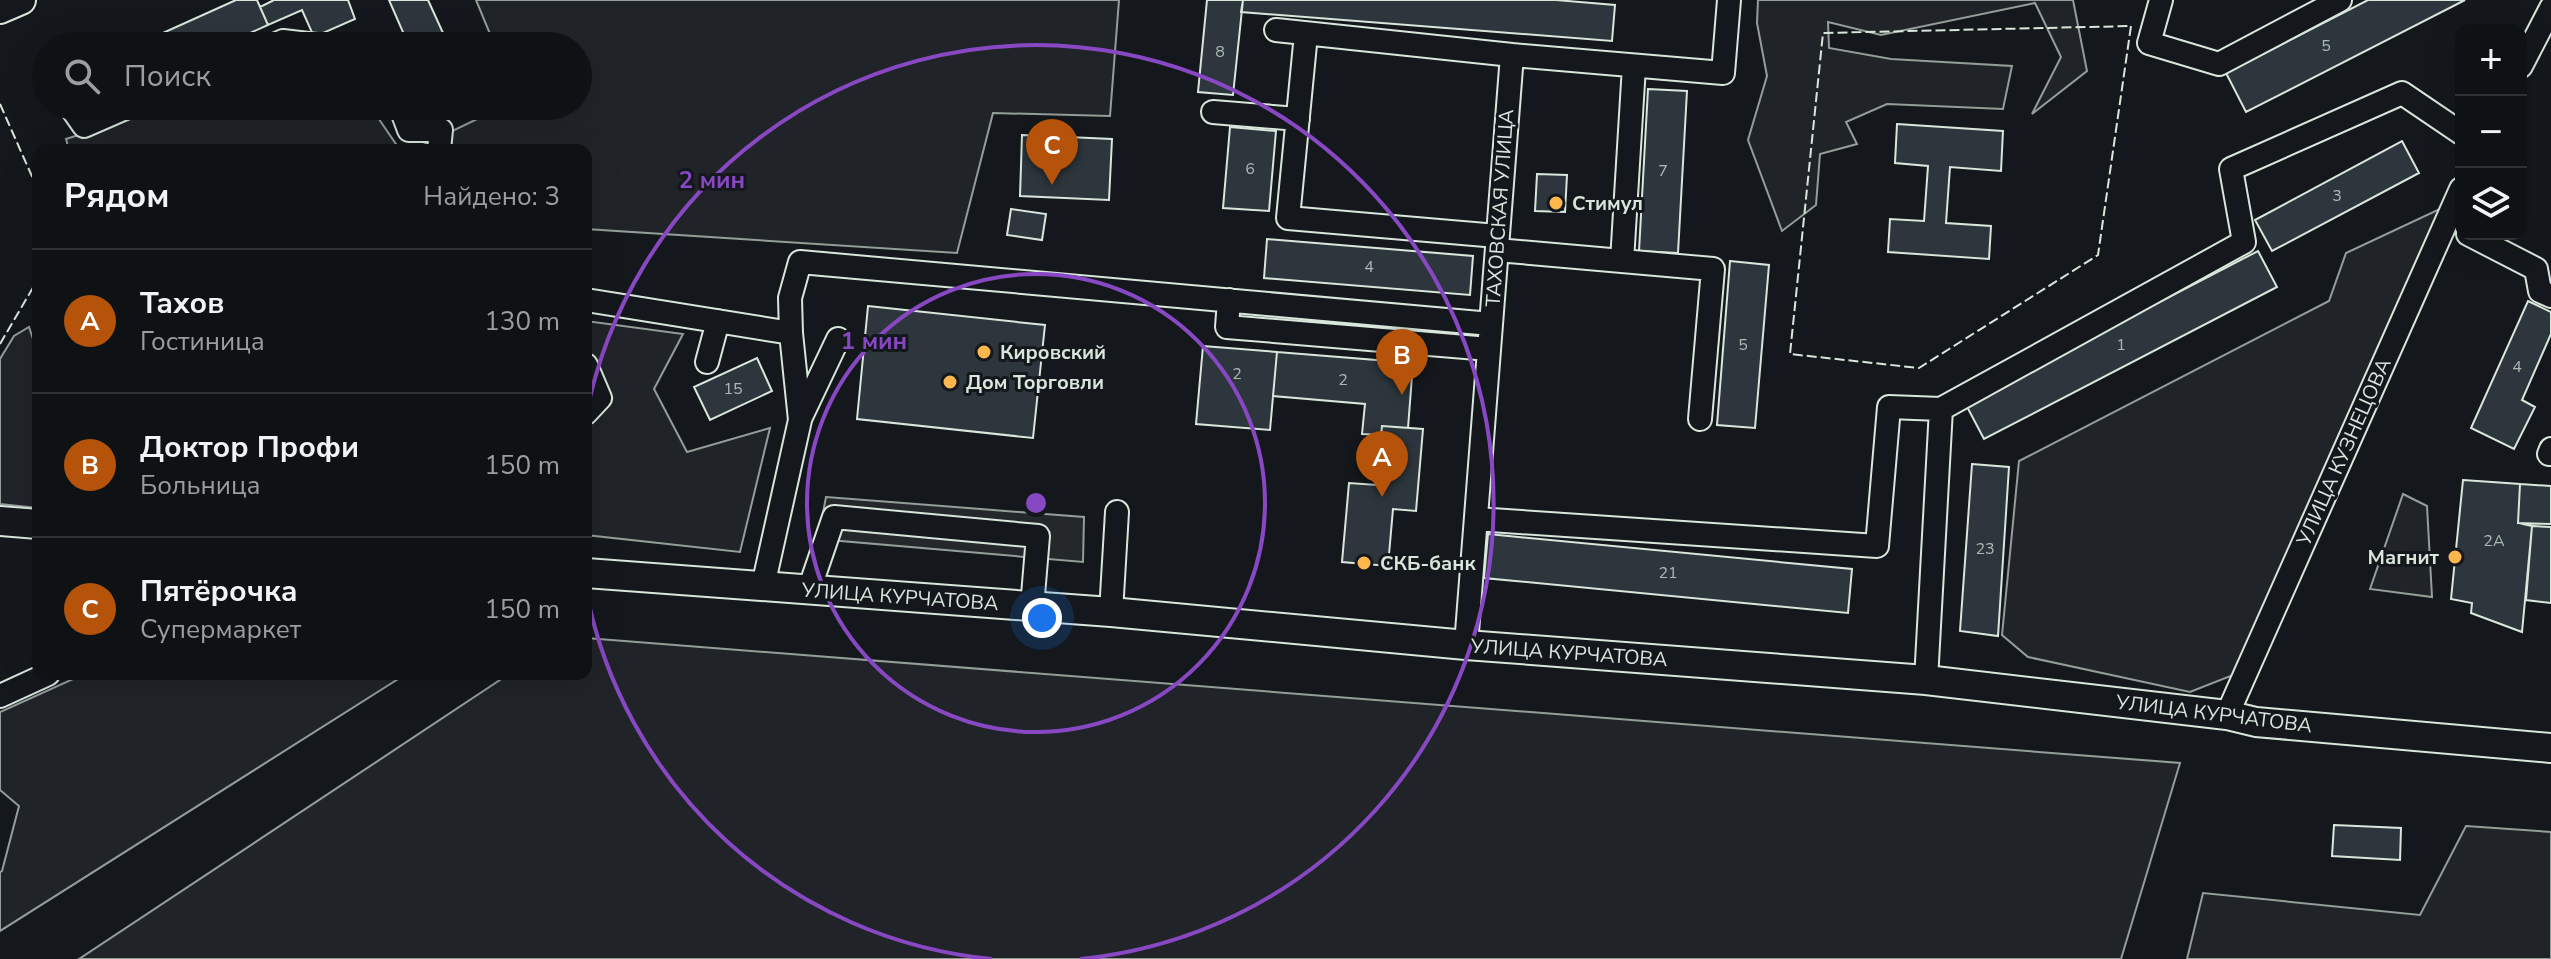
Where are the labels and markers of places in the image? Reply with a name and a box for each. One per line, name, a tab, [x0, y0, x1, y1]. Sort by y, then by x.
pin: C	[1026, 119, 1078, 185]
place label: Стимул	[1572, 190, 1643, 217]
marker: Стимул	[1547, 194, 1565, 212]
pin: B	[1376, 329, 1428, 395]
place label: Кировский	[1000, 339, 1106, 366]
marker: Кировский	[975, 343, 993, 361]
place label: Дом Торговли	[966, 369, 1104, 396]
marker: Дом Торговли	[941, 373, 959, 391]
pin: A	[1356, 431, 1408, 497]
centre of rings	[1022, 489, 1050, 517]
place label: Магнит	[2368, 544, 2440, 571]
marker: Магнит	[2446, 548, 2464, 566]
place label: СКБ-банк	[1380, 550, 1476, 577]
marker: СКБ-банк	[1355, 554, 1373, 572]

